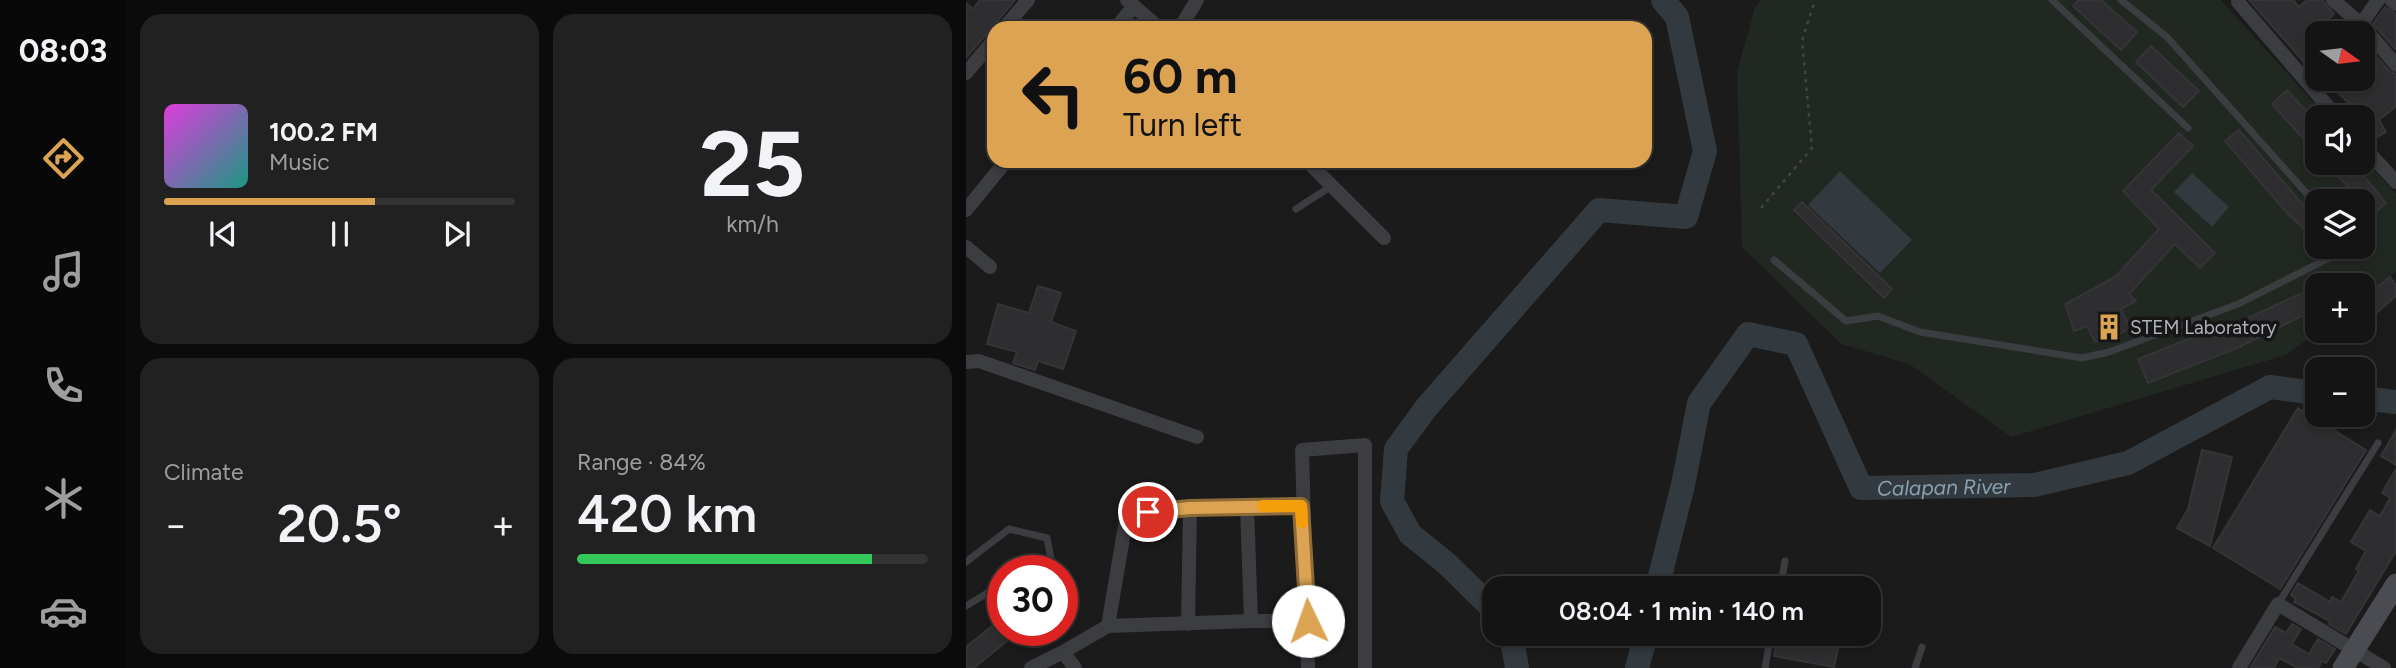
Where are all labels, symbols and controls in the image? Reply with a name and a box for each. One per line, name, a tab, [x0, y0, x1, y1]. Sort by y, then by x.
north arrow	[2305, 21, 2375, 91]
map controls	[2305, 21, 2375, 427]
text: 08:03	[19, 32, 107, 70]
text: 60 m	[1123, 46, 1238, 105]
icon: left	[1008, 49, 1099, 140]
button: sound	[2305, 105, 2375, 175]
text: Turn left	[1123, 106, 1242, 144]
text: 25	[700, 110, 805, 219]
text: 100.2 FM	[269, 116, 378, 148]
icon: directions	[39, 134, 88, 183]
text: Music	[269, 148, 330, 176]
button: layers	[2305, 189, 2375, 259]
text: km/h	[726, 210, 779, 238]
icon: previous	[204, 215, 242, 253]
icon: pause	[321, 215, 359, 253]
icon: next	[438, 215, 476, 253]
icon: music	[39, 247, 88, 296]
button: +	[2305, 273, 2375, 343]
building icon: STEM Laboratory	[2094, 312, 2124, 342]
place label: STEM Laboratory	[2130, 316, 2277, 339]
button: −	[2305, 357, 2375, 427]
icon: phone	[39, 361, 88, 410]
text: Range · 84%	[577, 448, 706, 476]
text: Climate	[164, 458, 243, 486]
water label: Calapan River	[1877, 473, 2011, 500]
icon: climate	[39, 474, 88, 523]
pin	[1118, 482, 1178, 542]
text: 420 km	[577, 483, 757, 545]
text: 20.5°	[277, 493, 402, 555]
icon: arrive	[1129, 493, 1167, 531]
text: −	[164, 502, 188, 548]
text: +	[491, 502, 515, 548]
speed limit sign: 30	[987, 555, 1078, 646]
position arrow	[1271, 584, 1345, 658]
icon: car	[39, 587, 88, 636]
text: 08:04 · 1 min · 140 m	[1559, 595, 1804, 627]

